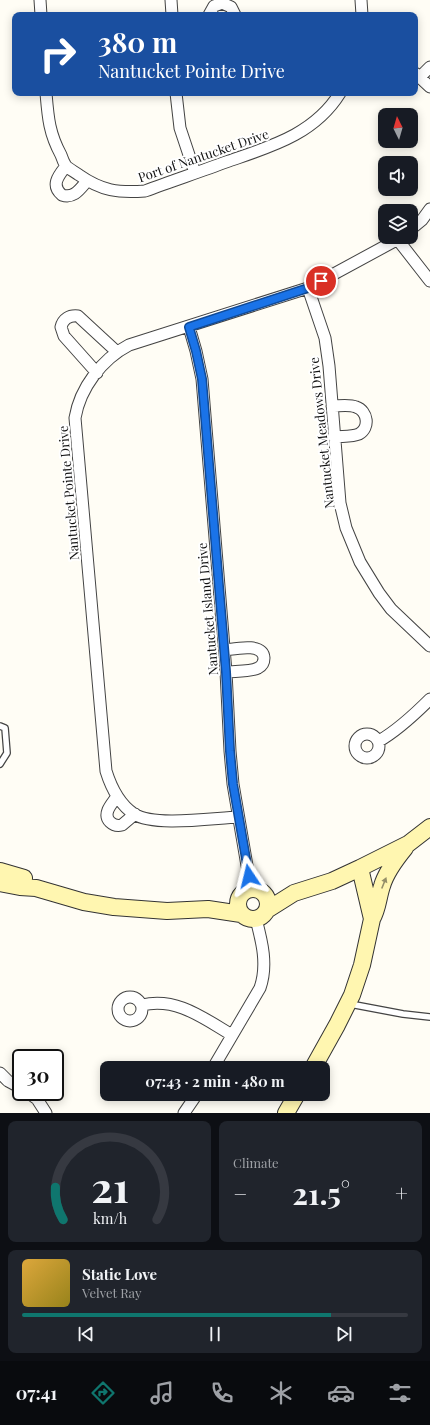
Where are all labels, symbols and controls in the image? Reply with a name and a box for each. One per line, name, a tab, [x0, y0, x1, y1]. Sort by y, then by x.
text: 380 m	[98, 23, 177, 60]
icon: right	[32, 28, 84, 80]
text: Nantucket Pointe Drive	[98, 59, 285, 83]
north arrow	[378, 108, 418, 148]
map controls	[378, 108, 418, 244]
street label: Port of Nantucket Drive	[135, 125, 271, 185]
button: sound	[378, 156, 418, 196]
button: layers	[378, 204, 418, 244]
pin	[304, 264, 338, 298]
icon: arrive	[310, 270, 332, 292]
street label: Nantucket Meadows Drive	[305, 356, 337, 510]
street label: Nantucket Pointe Drive	[54, 425, 82, 561]
street label: Nantucket Island Drive	[193, 541, 221, 676]
position arrow	[228, 855, 270, 897]
one-way arrow	[381, 876, 387, 888]
speed limit sign: 30	[12, 1049, 64, 1101]
text: 07:43 · 2 min · 480 m	[145, 1071, 285, 1091]
text: Climate	[233, 1154, 279, 1171]
text: 21	[91, 1157, 128, 1212]
text: 21.5°	[292, 1173, 350, 1213]
text: −	[233, 1178, 247, 1208]
text: +	[395, 1178, 408, 1208]
text: km/h	[92, 1208, 127, 1227]
text: Static Love	[82, 1264, 157, 1284]
text: Velvet Ray	[82, 1284, 142, 1301]
icon: previous	[75, 1323, 97, 1345]
icon: pause	[204, 1323, 226, 1345]
icon: next	[333, 1323, 355, 1345]
icon: directions	[89, 1379, 117, 1407]
icon: music	[148, 1379, 176, 1407]
icon: phone	[208, 1379, 236, 1407]
icon: climate	[267, 1379, 295, 1407]
icon: car	[327, 1379, 355, 1407]
icon: filters	[386, 1379, 414, 1407]
text: 07:41	[16, 1381, 57, 1405]

